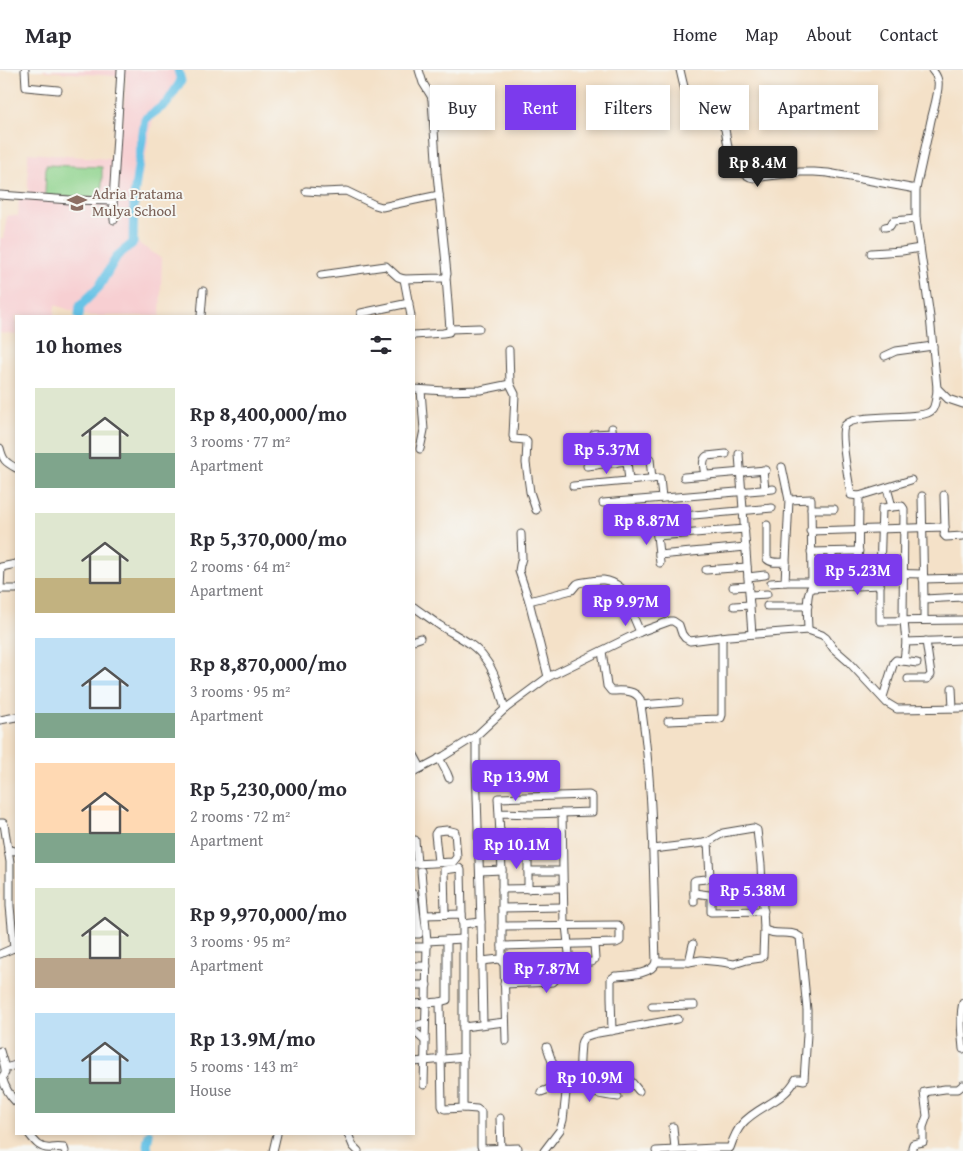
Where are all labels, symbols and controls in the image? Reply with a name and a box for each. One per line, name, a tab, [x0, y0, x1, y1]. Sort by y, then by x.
text: Map	[25, 17, 72, 52]
text: Home	[673, 21, 717, 48]
text: Map	[745, 21, 778, 48]
text: About	[806, 21, 852, 48]
text: Contact	[880, 21, 938, 48]
chip: Buy	[430, 85, 495, 130]
chip: Rent	[505, 85, 576, 130]
chip: Filters	[586, 85, 670, 130]
chip: New	[680, 85, 749, 130]
chip: Apartment	[759, 85, 878, 130]
pin: Rp 8.4M	[712, 146, 804, 188]
text: Rp 8.4M	[729, 150, 787, 174]
place label: Adria Pratama Mulya School	[92, 183, 183, 221]
school or university icon: Adria Pratama Mulya School	[66, 192, 88, 214]
text: 10 homes	[35, 330, 122, 361]
icon: filters	[367, 331, 395, 359]
text: Rp 8,400,000/mo	[190, 398, 347, 429]
icon: home	[75, 408, 135, 468]
text: 3 rooms · 77 m²	[190, 429, 290, 453]
pin: Rp 5.37M	[555, 432, 659, 475]
text: Rp 5.37M	[574, 437, 640, 461]
text: Apartment	[190, 453, 263, 477]
pin: Rp 8.87M	[595, 504, 699, 546]
text: Rp 8.87M	[614, 508, 680, 532]
text: Rp 5,370,000/mo	[190, 523, 347, 554]
icon: home	[75, 533, 135, 593]
text: 2 rooms · 64 m²	[190, 554, 290, 578]
pin: Rp 5.23M	[806, 554, 910, 596]
text: Rp 5.23M	[825, 558, 891, 582]
text: Apartment	[190, 578, 263, 602]
pin: Rp 9.97M	[574, 584, 678, 627]
text: Rp 9.97M	[593, 589, 659, 613]
text: Rp 8,870,000/mo	[190, 648, 347, 679]
icon: home	[75, 658, 135, 718]
text: 3 rooms · 95 m²	[190, 679, 290, 703]
text: Apartment	[190, 703, 263, 727]
pin: Rp 13.9M	[464, 760, 568, 802]
text: Rp 13.9M	[483, 764, 549, 788]
text: Rp 5,230,000/mo	[190, 773, 347, 804]
icon: home	[75, 783, 135, 843]
text: 2 rooms · 72 m²	[190, 804, 290, 828]
text: Apartment	[190, 828, 263, 852]
pin: Rp 10.1M	[465, 828, 569, 870]
text: Rp 10.1M	[484, 832, 550, 856]
pin: Rp 5.38M	[701, 874, 805, 916]
text: Rp 5.38M	[720, 878, 786, 902]
text: Rp 9,970,000/mo	[190, 898, 347, 929]
icon: home	[75, 908, 135, 968]
text: 3 rooms · 95 m²	[190, 929, 290, 953]
pin: Rp 7.87M	[495, 952, 599, 994]
text: Apartment	[190, 953, 263, 977]
text: Rp 7.87M	[514, 956, 580, 980]
text: Rp 13.9M/mo	[190, 1023, 315, 1054]
icon: home	[75, 1033, 135, 1093]
text: 5 rooms · 143 m²	[190, 1054, 298, 1078]
pin: Rp 10.9M	[538, 1060, 642, 1103]
text: Rp 10.9M	[557, 1065, 623, 1089]
text: House	[190, 1078, 231, 1102]

